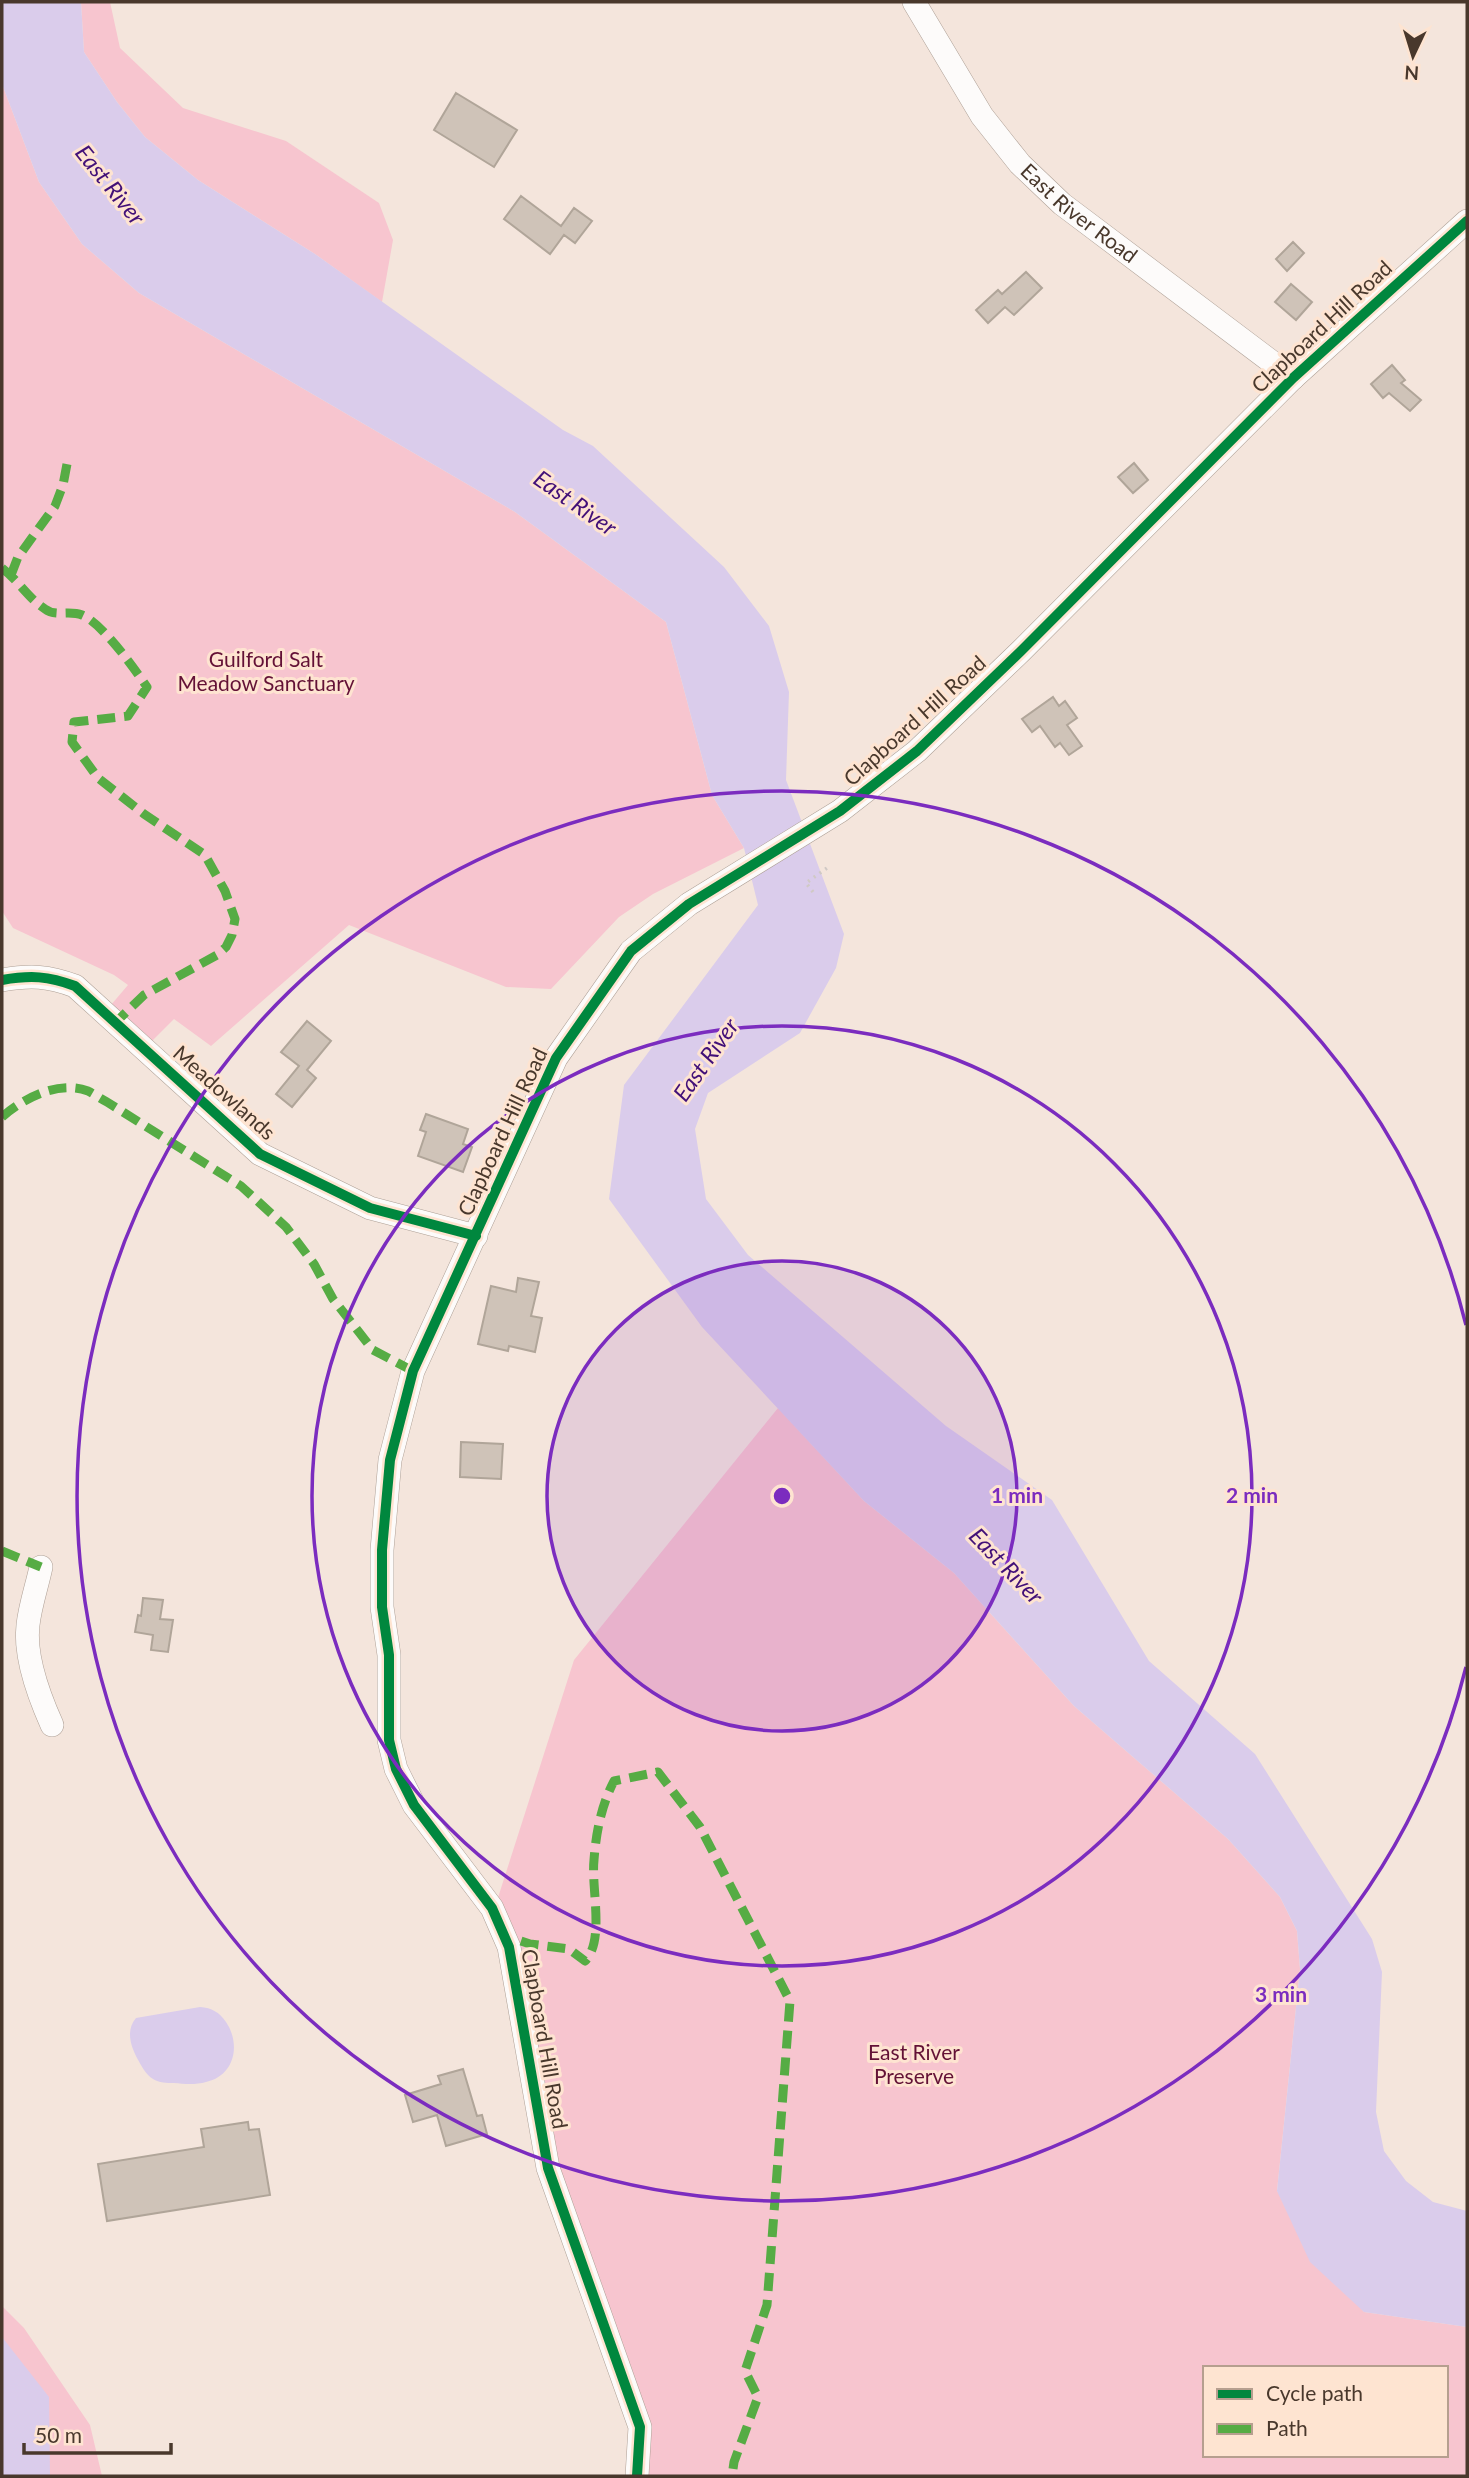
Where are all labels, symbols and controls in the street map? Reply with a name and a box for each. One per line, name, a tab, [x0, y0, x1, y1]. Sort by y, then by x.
north arrow	[1378, 21, 1448, 91]
text: N	[1404, 61, 1420, 85]
water label: East River	[70, 139, 152, 231]
street label: East River Road	[1016, 158, 1143, 267]
street label: Clapboard Hill Road	[1246, 255, 1396, 397]
water label: East River	[529, 464, 623, 541]
park label: Guilford Salt Meadow Sanctuary	[177, 646, 355, 695]
street label: Clapboard Hill Road	[838, 650, 990, 790]
water label: East River	[667, 1012, 744, 1106]
street label: Meadowlands	[169, 1040, 281, 1144]
street label: Clapboard Hill Road	[452, 1043, 552, 1219]
text: 1 min	[991, 1482, 1043, 1507]
text: 2 min	[1226, 1482, 1278, 1507]
centre of rings	[770, 1484, 794, 1508]
water label: East River	[964, 1522, 1050, 1610]
street label: Clapboard Hill Road	[517, 1947, 574, 2131]
text: 3 min	[1255, 1981, 1307, 2006]
park label: East River Preserve	[868, 2039, 960, 2088]
legend	[1203, 2366, 1448, 2457]
text: Cycle path	[1266, 2380, 1363, 2405]
scale bar	[24, 2412, 172, 2456]
text: Path	[1266, 2415, 1308, 2440]
text: 50 m	[35, 2422, 82, 2447]

